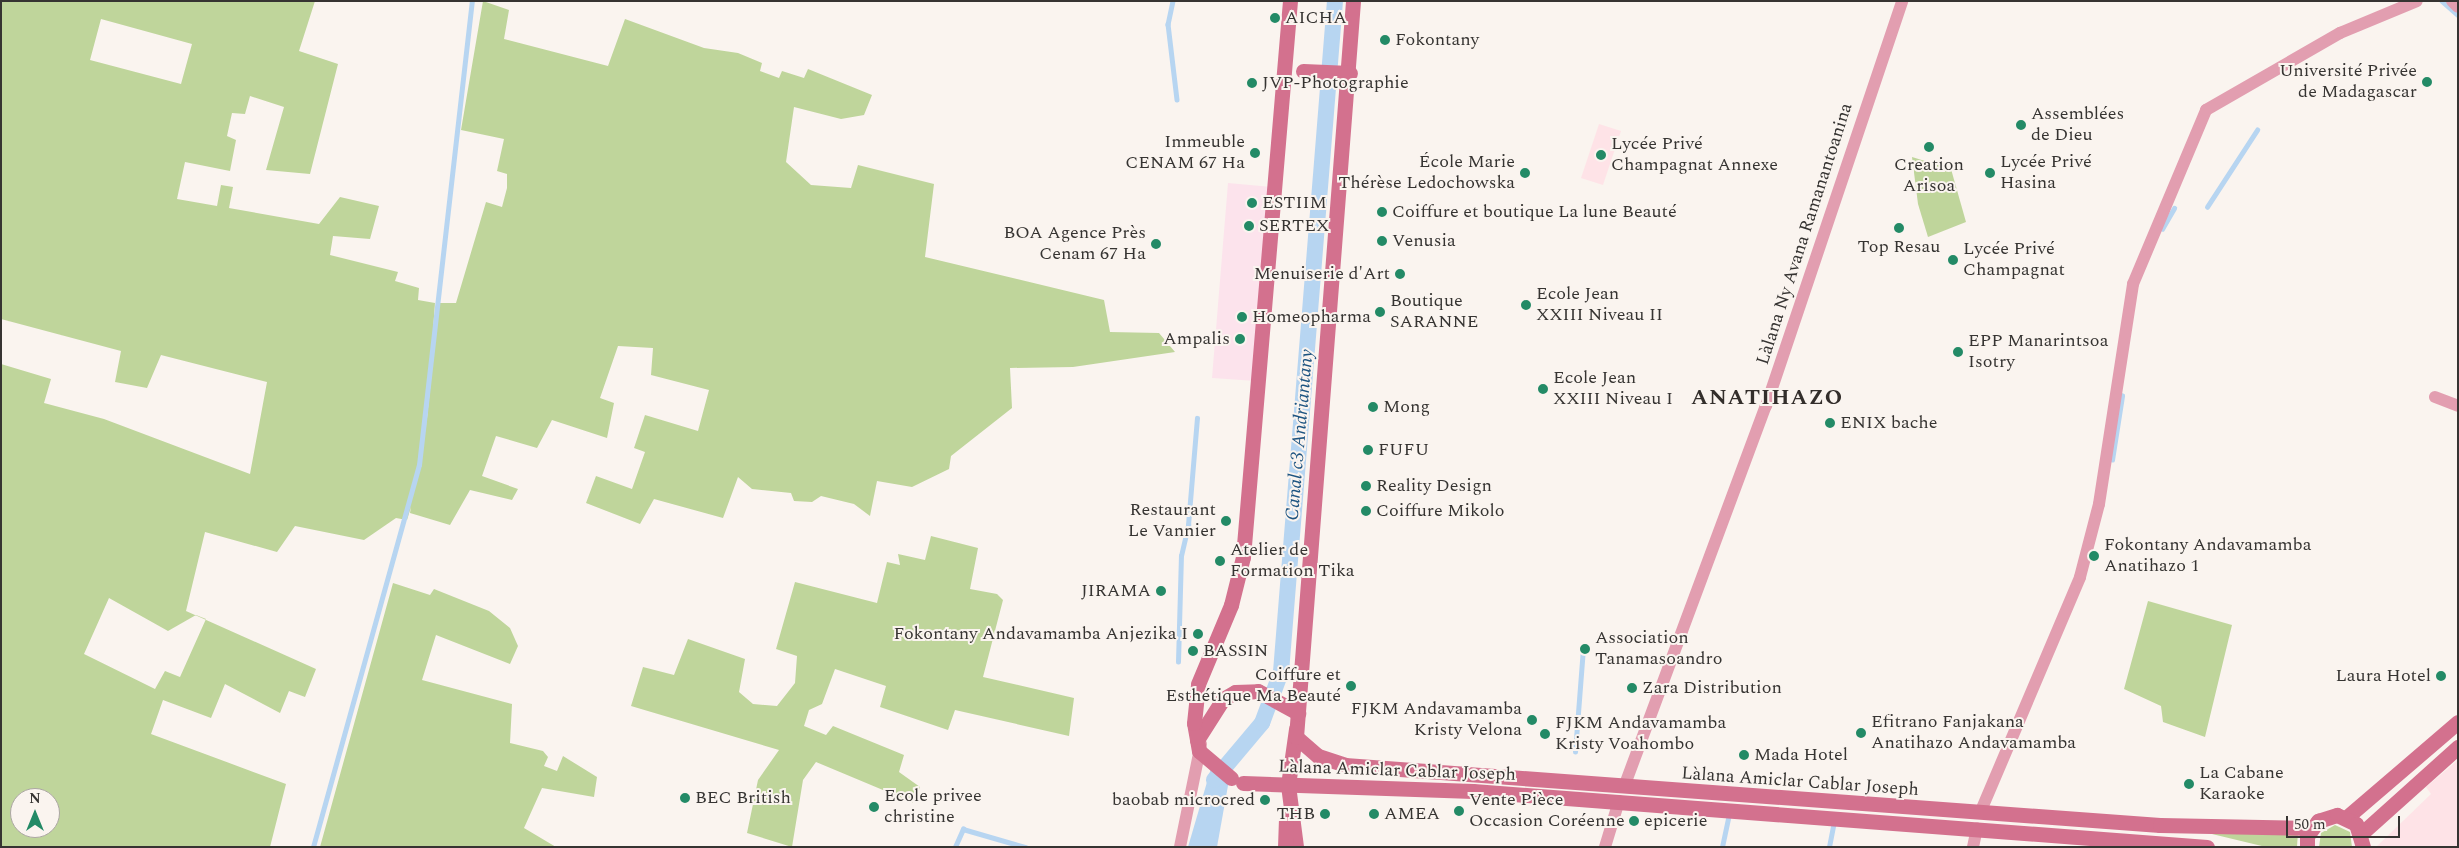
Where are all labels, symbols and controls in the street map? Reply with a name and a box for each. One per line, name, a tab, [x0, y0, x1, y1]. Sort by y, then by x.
place label: AICHA	[1285, 7, 1347, 29]
marker: AICHA	[1269, 12, 1281, 24]
place label: Fokontany	[1395, 29, 1479, 51]
marker: Fokontany	[1379, 34, 1391, 46]
place label: Université Privée de Madagascar	[2279, 61, 2417, 104]
place label: JVP-Photographie	[1262, 72, 1409, 94]
marker: Université Privée de Madagascar	[2421, 76, 2433, 88]
marker: JVP-Photographie	[1246, 77, 1258, 89]
street label: Làlana Ny Avana Ramanantoanina	[1752, 100, 1858, 368]
place label: Assemblées de Dieu	[2031, 104, 2124, 146]
marker: Assemblées de Dieu	[2015, 119, 2027, 131]
place label: Immeuble CENAM 67 Ha	[1125, 132, 1245, 174]
place label: Lycée Privé Champagnat Annexe	[1611, 134, 1778, 176]
marker: Creation Arisoa	[1923, 141, 1935, 153]
marker: Immeuble CENAM 67 Ha	[1249, 147, 1261, 159]
marker: Lycée Privé Champagnat Annexe	[1595, 149, 1607, 161]
place label: École Marie Thérèse Ledochowska	[1338, 152, 1515, 194]
place label: Lycée Privé Hasina	[2000, 152, 2092, 194]
place label: Creation Arisoa	[1894, 155, 1964, 198]
marker: École Marie Thérèse Ledochowska	[1519, 167, 1531, 179]
marker: Lycée Privé Hasina	[1984, 167, 1996, 179]
place label: ESTIIM	[1262, 192, 1327, 214]
marker: ESTIIM	[1246, 197, 1258, 209]
place label: Coiffure et boutique La lune Beauté	[1392, 201, 1677, 223]
marker: Coiffure et boutique La lune Beauté	[1376, 206, 1388, 218]
place label: SERTEX	[1259, 215, 1329, 237]
marker: SERTEX	[1243, 220, 1255, 232]
marker: Top Resau	[1893, 222, 1905, 234]
place label: BOA Agence Près Cenam 67 Ha	[1003, 223, 1146, 266]
place label: Venusia	[1392, 230, 1456, 252]
marker: Venusia	[1376, 235, 1388, 247]
place label: Top Resau	[1858, 236, 1940, 258]
marker: BOA Agence Près Cenam 67 Ha	[1150, 238, 1162, 250]
place label: Lycée Privé Champagnat	[1963, 239, 2065, 282]
marker: Lycée Privé Champagnat	[1947, 254, 1959, 266]
place label: Menuiserie d'Art	[1254, 263, 1390, 285]
marker: Menuiserie d'Art	[1394, 268, 1406, 280]
place label: Ecole Jean XXIII Niveau II	[1536, 284, 1663, 326]
place label: Boutique SARANNE	[1390, 291, 1478, 334]
marker: Ecole Jean XXIII Niveau II	[1520, 299, 1532, 311]
place label: Homeopharma	[1252, 306, 1371, 328]
marker: Boutique SARANNE	[1374, 306, 1386, 318]
marker: Homeopharma	[1236, 311, 1248, 323]
place label: Ampalis	[1163, 328, 1230, 350]
place label: EPP Manarintsoa Isotry	[1968, 331, 2108, 374]
marker: Ampalis	[1234, 333, 1246, 345]
marker: EPP Manarintsoa Isotry	[1952, 346, 1964, 358]
water label: Canal c3 Andriantany	[1281, 348, 1319, 522]
place label: Ecole Jean XXIII Niveau I	[1553, 368, 1673, 410]
marker: Ecole Jean XXIII Niveau I	[1537, 383, 1549, 395]
district label: ANATIHAZO	[1690, 385, 1844, 411]
place label: Mong	[1383, 396, 1430, 418]
marker: Mong	[1367, 401, 1379, 413]
place label: ENIX bache	[1840, 412, 1938, 434]
marker: ENIX bache	[1824, 417, 1836, 429]
place label: FUFU	[1378, 439, 1429, 461]
marker: FUFU	[1362, 444, 1374, 456]
place label: Reality Design	[1376, 475, 1492, 497]
marker: Reality Design	[1360, 480, 1372, 492]
place label: Restaurant Le Vannier	[1128, 500, 1216, 542]
place label: Coiffure Mikolo	[1376, 500, 1505, 522]
marker: Coiffure Mikolo	[1360, 505, 1372, 517]
marker: Restaurant Le Vannier	[1220, 515, 1232, 527]
place label: Fokontany Andavamamba Anatihazo 1	[2104, 535, 2311, 578]
place label: Atelier de Formation Tika	[1230, 540, 1355, 582]
marker: Fokontany Andavamamba Anatihazo 1	[2088, 550, 2100, 562]
marker: Atelier de Formation Tika	[1214, 555, 1226, 567]
place label: JIRAMA	[1081, 580, 1151, 602]
marker: JIRAMA	[1155, 585, 1167, 597]
place label: Fokontany Andavamamba Anjezika I	[893, 623, 1188, 645]
marker: Fokontany Andavamamba Anjezika I	[1192, 628, 1204, 640]
place label: Association Tanamasoandro	[1595, 628, 1722, 670]
place label: BASSIN	[1203, 640, 1269, 662]
marker: Association Tanamasoandro	[1579, 643, 1591, 655]
marker: BASSIN	[1187, 645, 1199, 657]
place label: Coiffure et Esthétique Ma Beauté	[1165, 665, 1341, 708]
place label: Laura Hotel	[2335, 665, 2431, 687]
marker: Laura Hotel	[2435, 670, 2447, 682]
place label: Zara Distribution	[1642, 677, 1782, 699]
marker: Coiffure et Esthétique Ma Beauté	[1345, 680, 1357, 692]
marker: Zara Distribution	[1626, 682, 1638, 694]
place label: FJKM Andavamamba Kristy Velona	[1351, 699, 1522, 742]
place label: Efitrano Fanjakana Anatihazo Andavamamba	[1871, 712, 2076, 754]
place label: FJKM Andavamamba Kristy Voahombo	[1555, 713, 1726, 756]
marker: FJKM Andavamamba Kristy Velona	[1526, 714, 1538, 726]
marker: Efitrano Fanjakana Anatihazo Andavamamba	[1855, 727, 1867, 739]
marker: FJKM Andavamamba Kristy Voahombo	[1539, 728, 1551, 740]
place label: Mada Hotel	[1754, 744, 1848, 766]
marker: Mada Hotel	[1738, 749, 1750, 761]
street label: Làlana Amiclar Cablar Joseph	[1278, 756, 1516, 786]
street label: Làlana Amiclar Cablar Joseph	[1681, 763, 1919, 801]
place label: La Cabane Karaoke	[2199, 763, 2284, 806]
marker: La Cabane Karaoke	[2183, 778, 2195, 790]
place label: Ecole privee christine	[884, 786, 982, 829]
place label: BEC British	[695, 787, 791, 809]
north arrow	[10, 788, 60, 838]
text: N	[29, 788, 41, 809]
place label: baobab microcred	[1112, 789, 1255, 811]
place label: Vente Pièce Occasion Coréenne	[1469, 790, 1625, 832]
marker: BEC British	[679, 792, 691, 804]
marker: baobab microcred	[1259, 794, 1271, 806]
marker: Ecole privee christine	[868, 801, 880, 813]
place label: THB	[1276, 803, 1315, 825]
place label: AMEA	[1384, 803, 1440, 825]
marker: Vente Pièce Occasion Coréenne	[1453, 805, 1465, 817]
scale bar	[2289, 806, 2403, 838]
marker: THB	[1319, 808, 1331, 820]
marker: AMEA	[1368, 808, 1380, 820]
place label: epicerie	[1644, 810, 1707, 832]
text: 50 m	[2294, 813, 2326, 836]
marker: epicerie	[1628, 815, 1640, 827]

